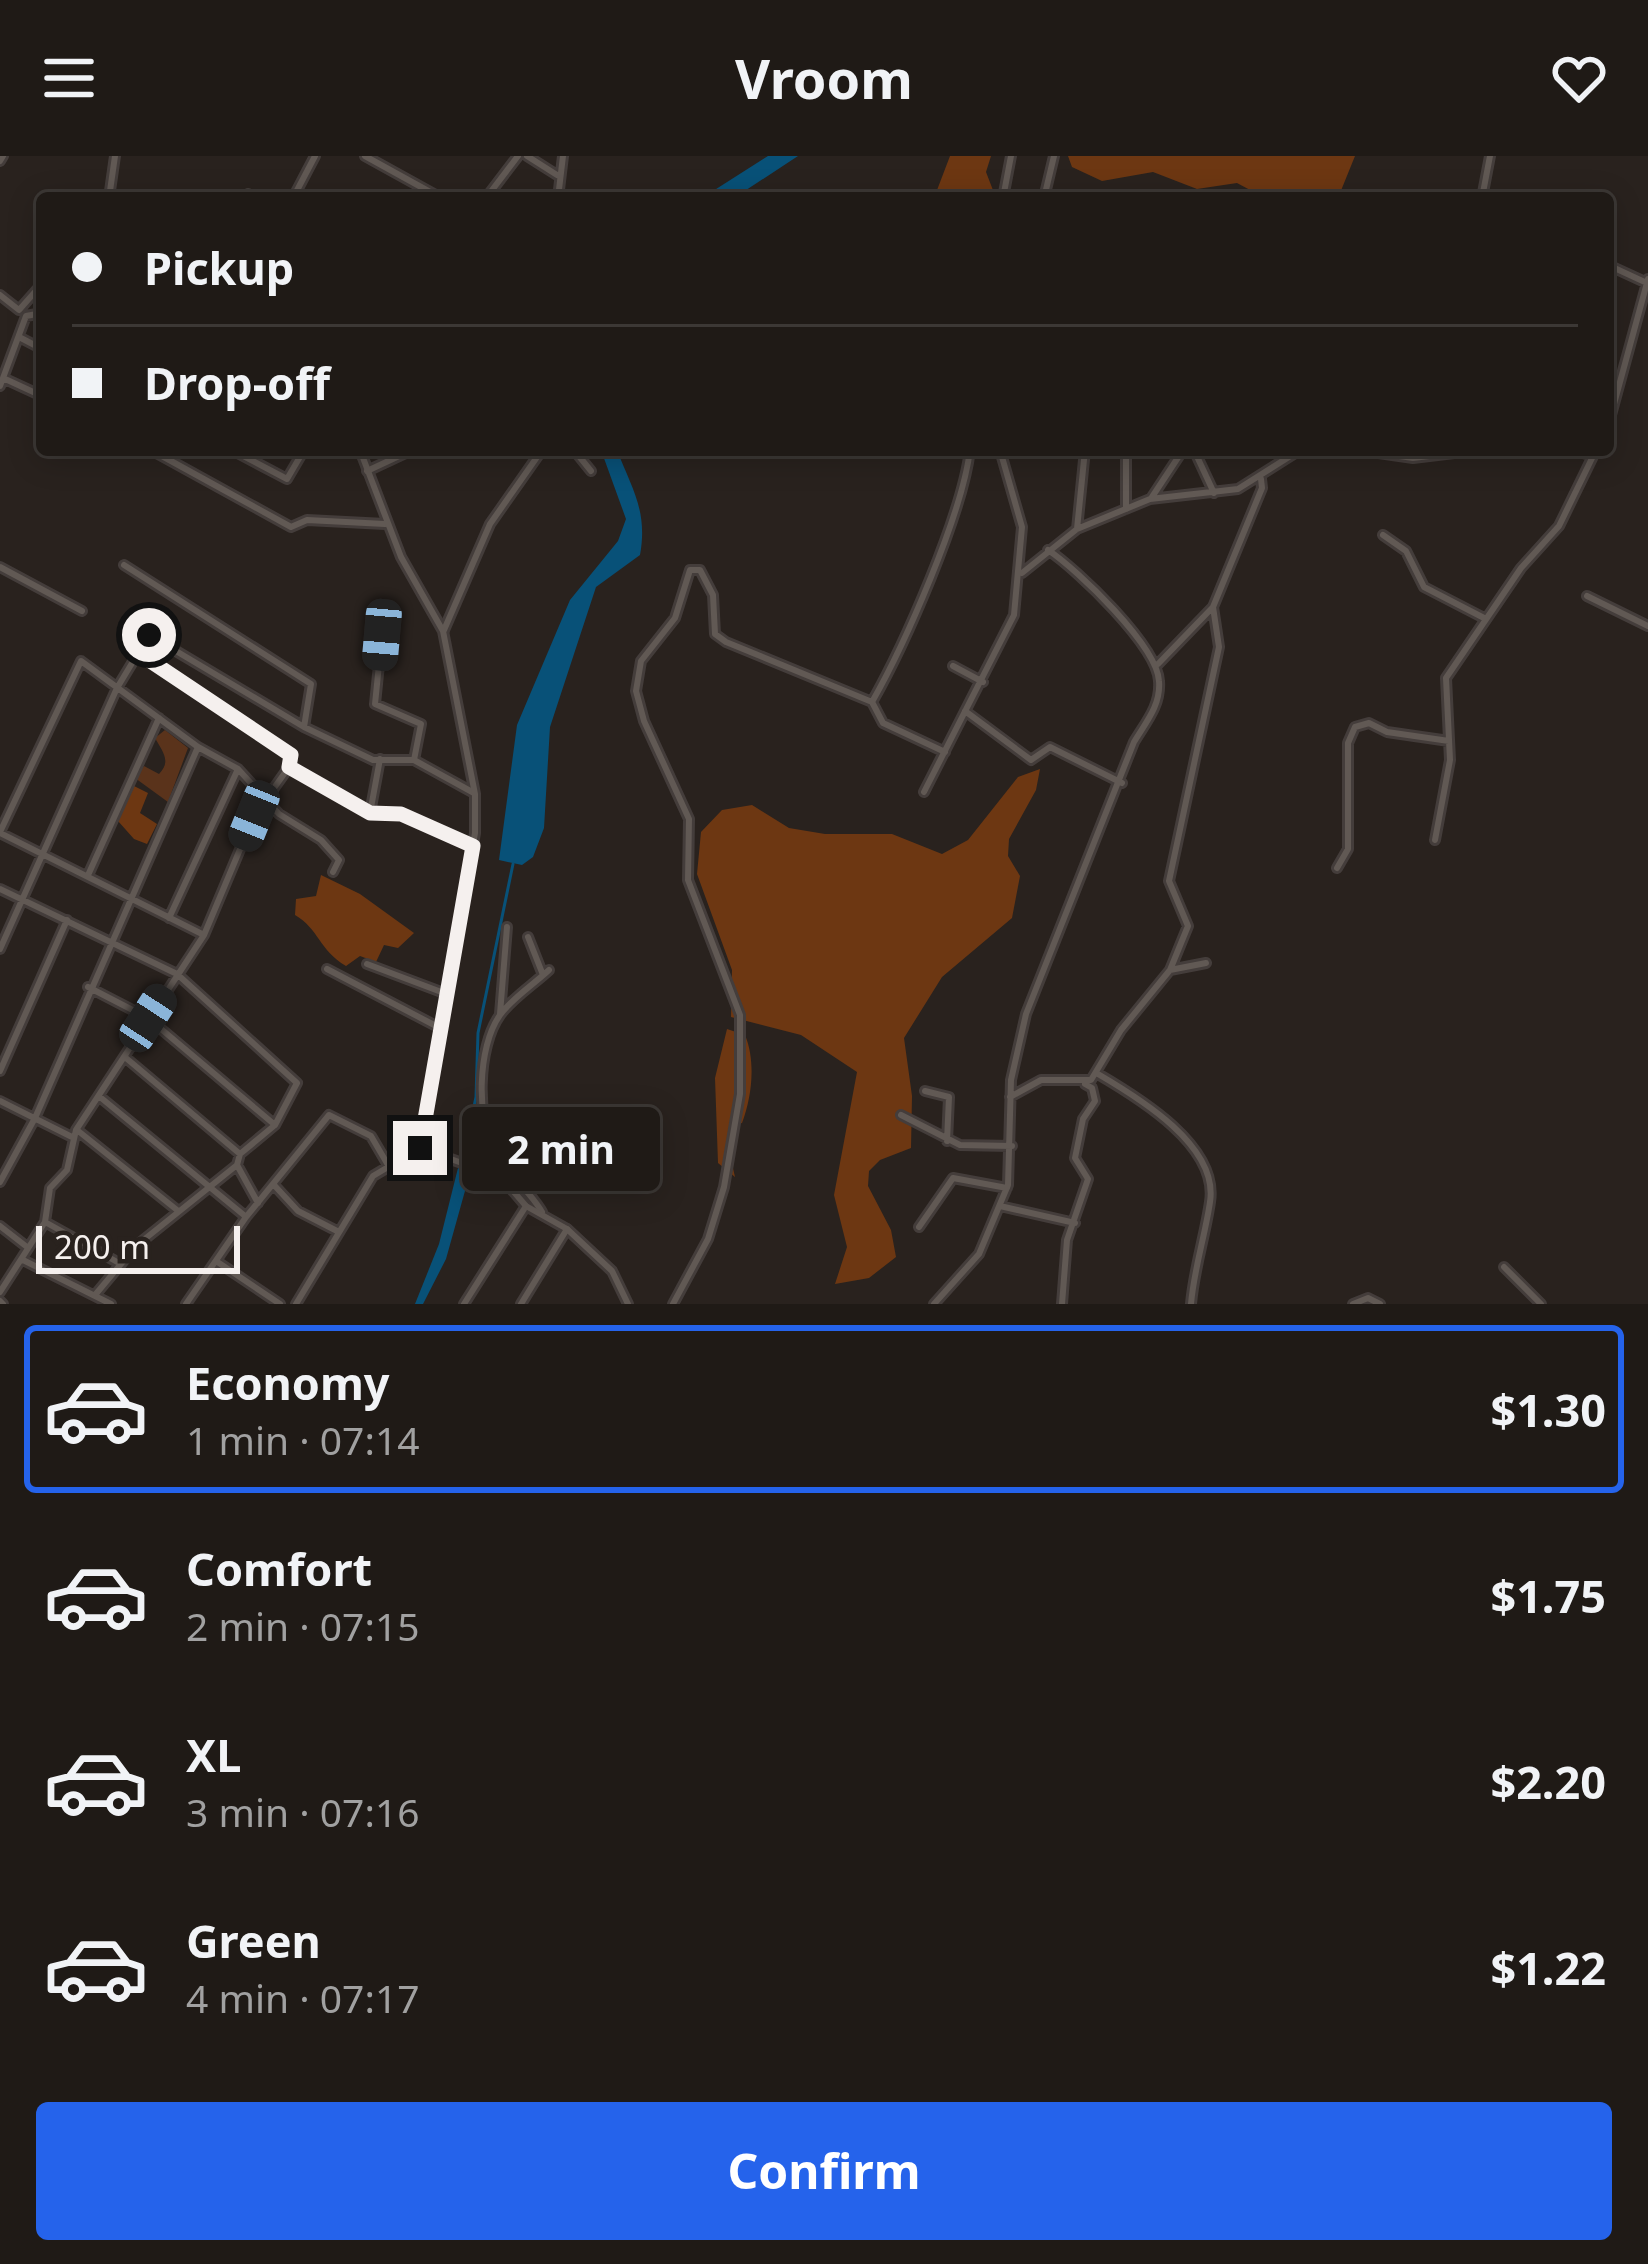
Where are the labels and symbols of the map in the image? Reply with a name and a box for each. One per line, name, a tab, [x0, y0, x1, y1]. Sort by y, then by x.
car	[361, 598, 403, 672]
route start	[122, 608, 176, 662]
car	[224, 776, 284, 856]
car	[113, 978, 183, 1058]
callout: 2 min	[462, 1106, 660, 1190]
route end	[393, 1121, 447, 1175]
scale bar	[36, 1220, 240, 1273]

